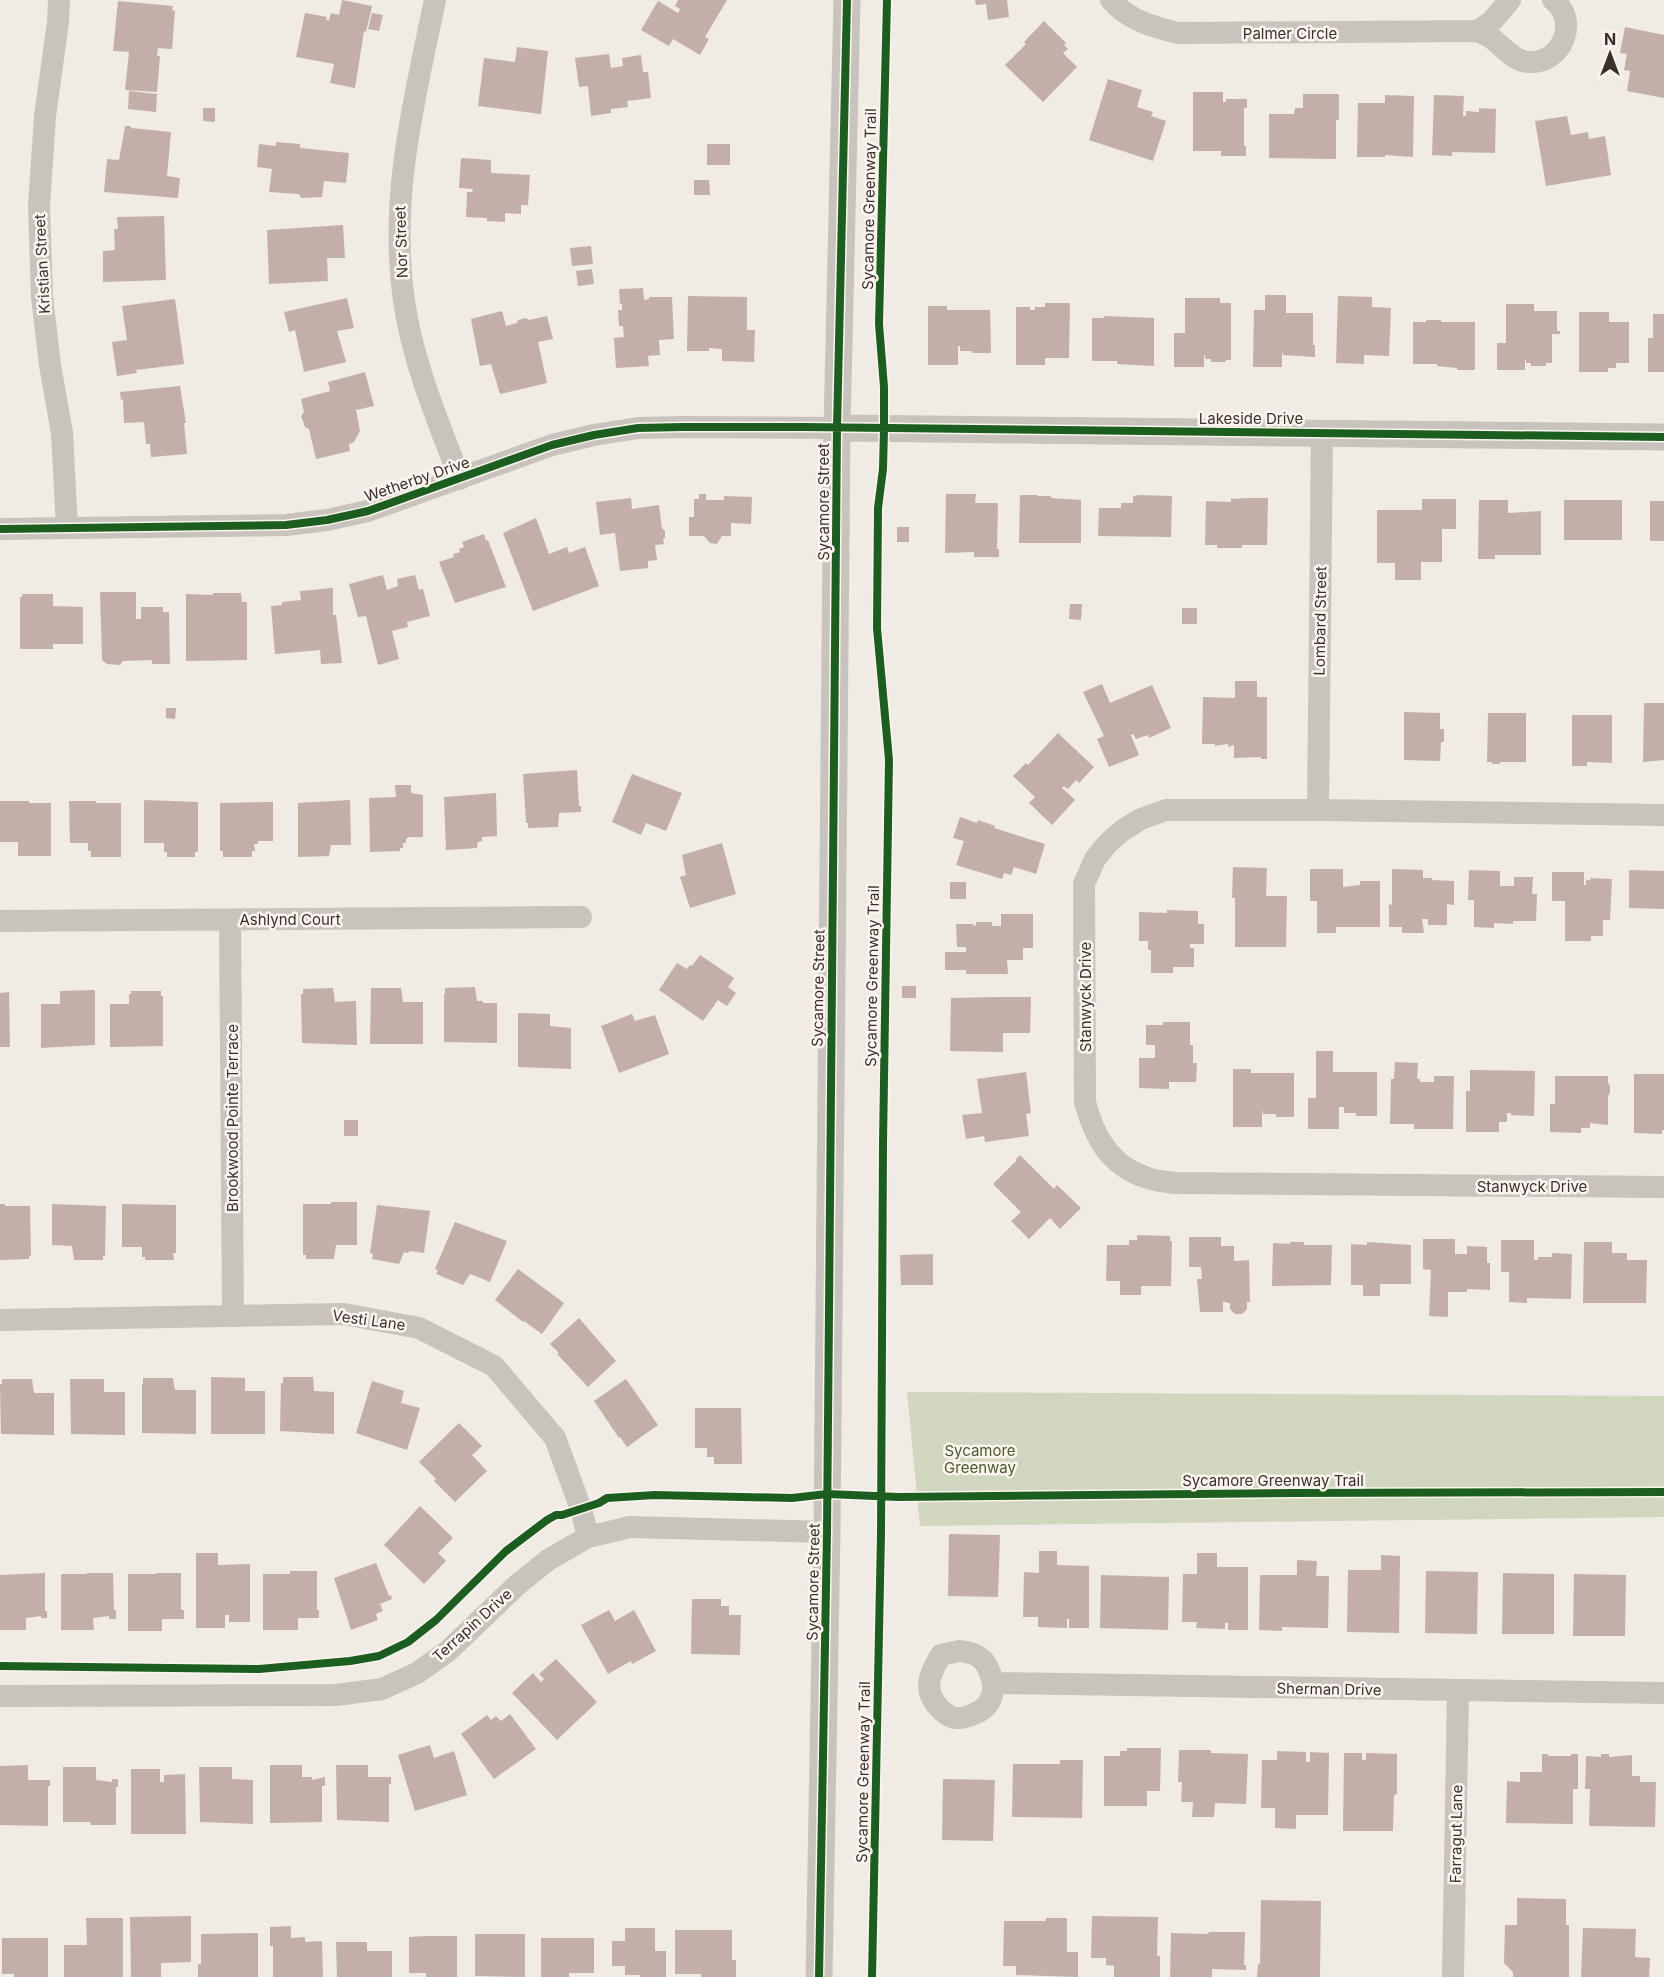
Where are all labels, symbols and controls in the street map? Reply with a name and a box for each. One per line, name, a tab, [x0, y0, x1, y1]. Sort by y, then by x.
street label: Palmer Circle	[1243, 24, 1337, 43]
north arrow	[1580, 24, 1640, 84]
text: N	[1604, 29, 1616, 49]
street label: Sycamore Greenway Trail	[858, 108, 880, 290]
street label: Nor Street	[390, 205, 412, 279]
street label: Kristian Street	[30, 214, 54, 314]
street label: Lakeside Drive	[1199, 409, 1303, 428]
street label: Sycamore Street	[814, 443, 833, 561]
street label: Wetherby Drive	[362, 452, 472, 506]
street label: Lombard Street	[1310, 566, 1330, 676]
street label: Sycamore Greenway Trail	[861, 885, 883, 1067]
street label: Ashlynd Court	[239, 910, 341, 929]
street label: Sycamore Street	[807, 929, 829, 1047]
street label: Stanwyck Drive	[1076, 942, 1095, 1052]
street label: Brookwood Pointe Terrace	[223, 1024, 242, 1212]
street label: Stanwyck Drive	[1477, 1177, 1587, 1196]
street label: Vesti Lane	[331, 1305, 407, 1335]
park label: Sycamore Greenway	[944, 1441, 1016, 1477]
street label: Sycamore Greenway Trail	[1182, 1471, 1364, 1490]
street label: Sycamore Street	[802, 1523, 824, 1641]
street label: Terrapin Drive	[428, 1584, 516, 1666]
street label: Sherman Drive	[1276, 1679, 1382, 1699]
street label: Sycamore Greenway Trail	[852, 1681, 874, 1863]
street label: Farragut Lane	[1446, 1785, 1466, 1883]

